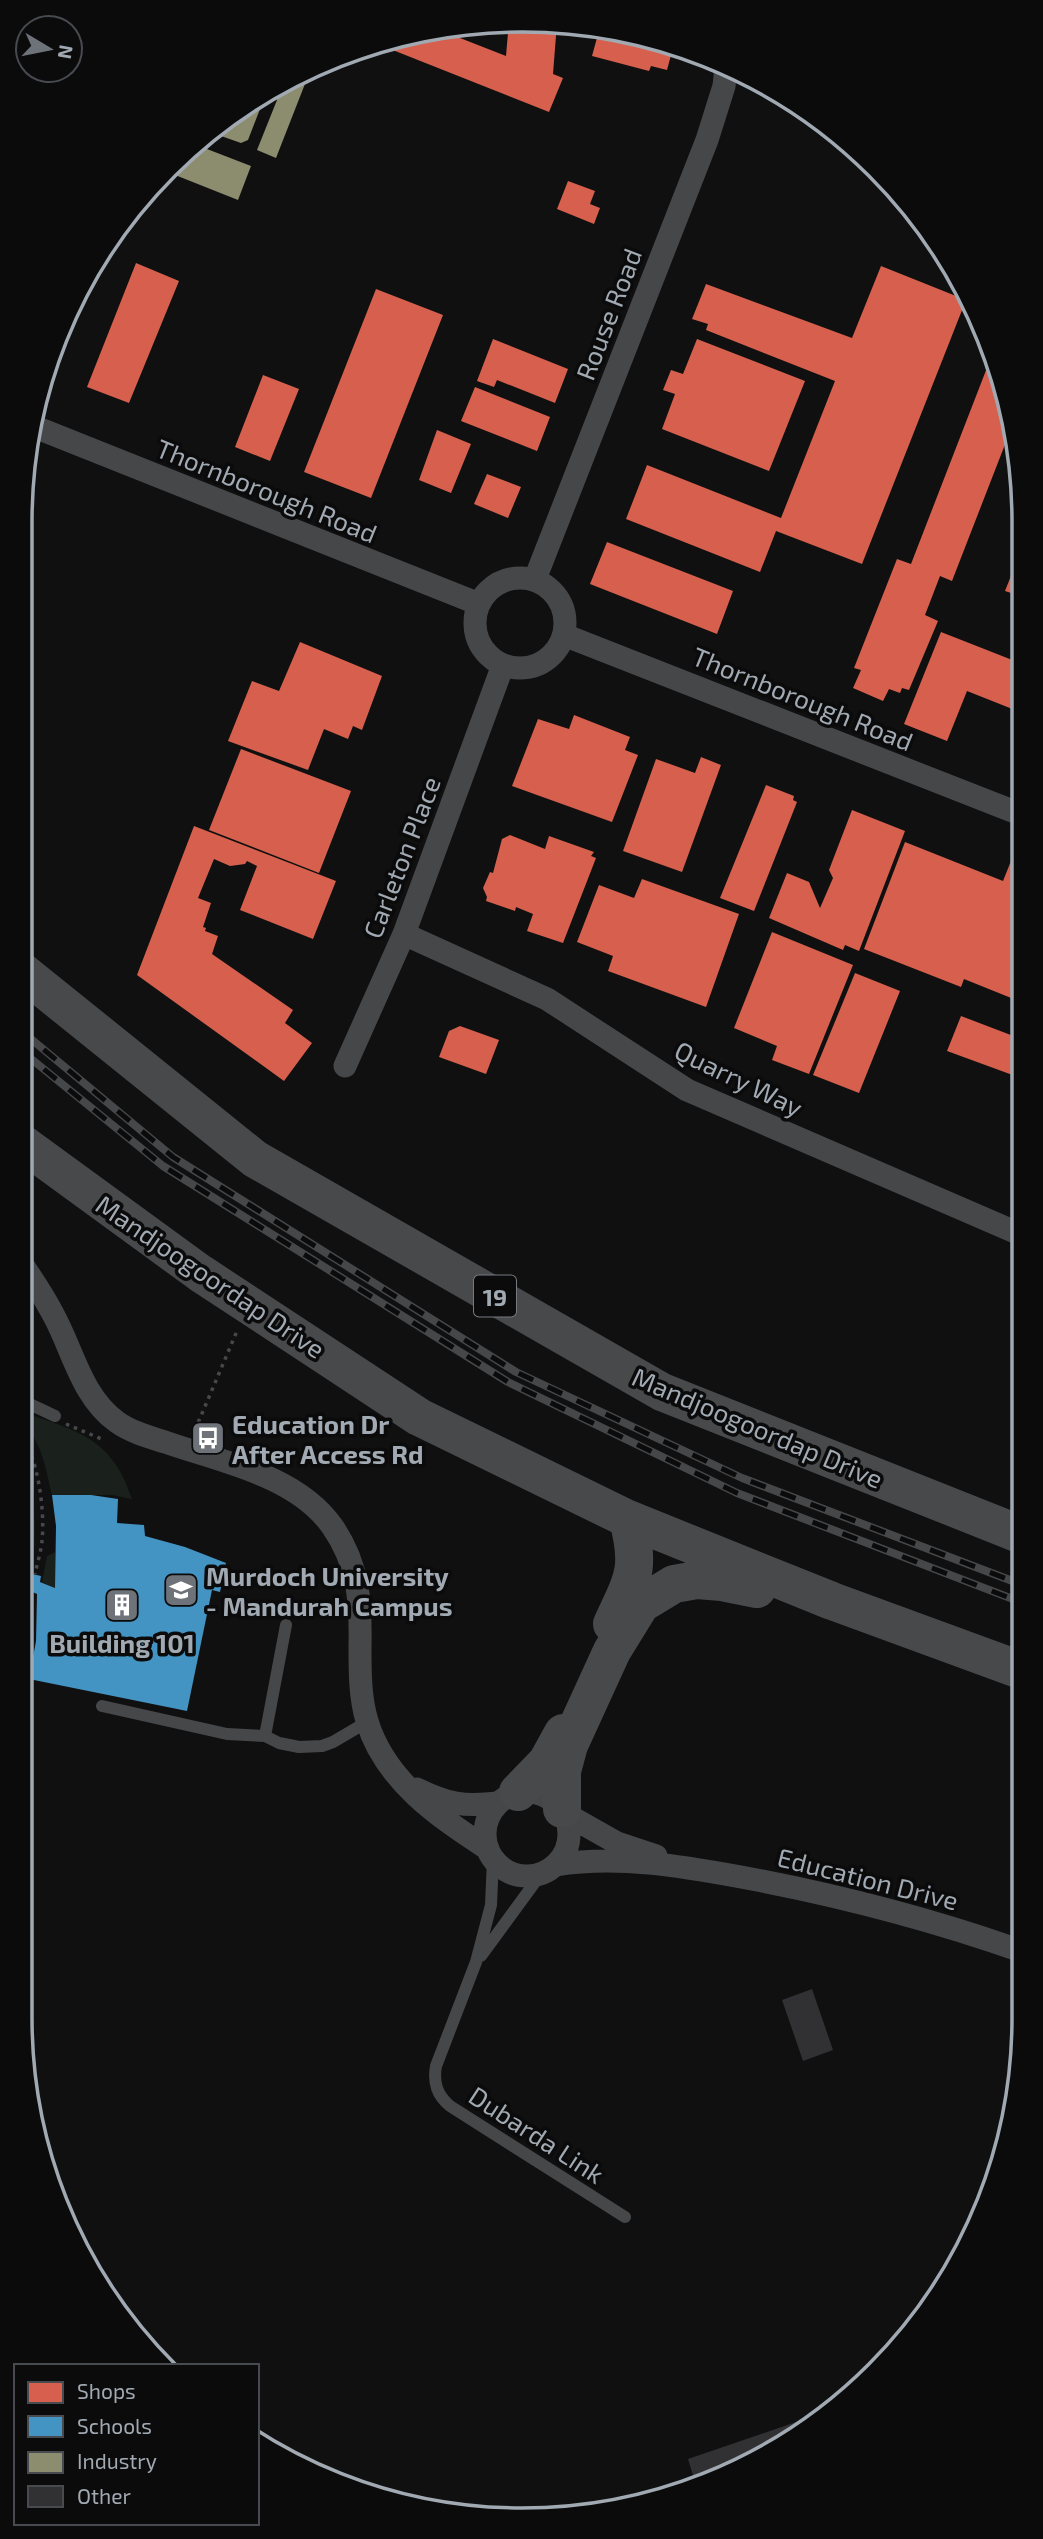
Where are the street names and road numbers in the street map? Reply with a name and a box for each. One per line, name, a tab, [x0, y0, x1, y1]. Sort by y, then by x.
street label: Rouse Road	[569, 244, 647, 384]
street label: Thornborough Road	[152, 432, 382, 548]
street label: Thornborough Road	[688, 640, 918, 756]
street label: Carleton Place	[356, 772, 446, 942]
street label: Quarry Way	[670, 1034, 808, 1122]
street label: Mandjoogoordap Drive	[91, 1188, 331, 1364]
road number: 19	[474, 1276, 516, 1316]
street label: Mandjoogoordap Drive	[628, 1360, 888, 1494]
street label: Education Drive	[774, 1841, 962, 1915]
street label: Dubarda Link	[464, 2079, 610, 2189]

